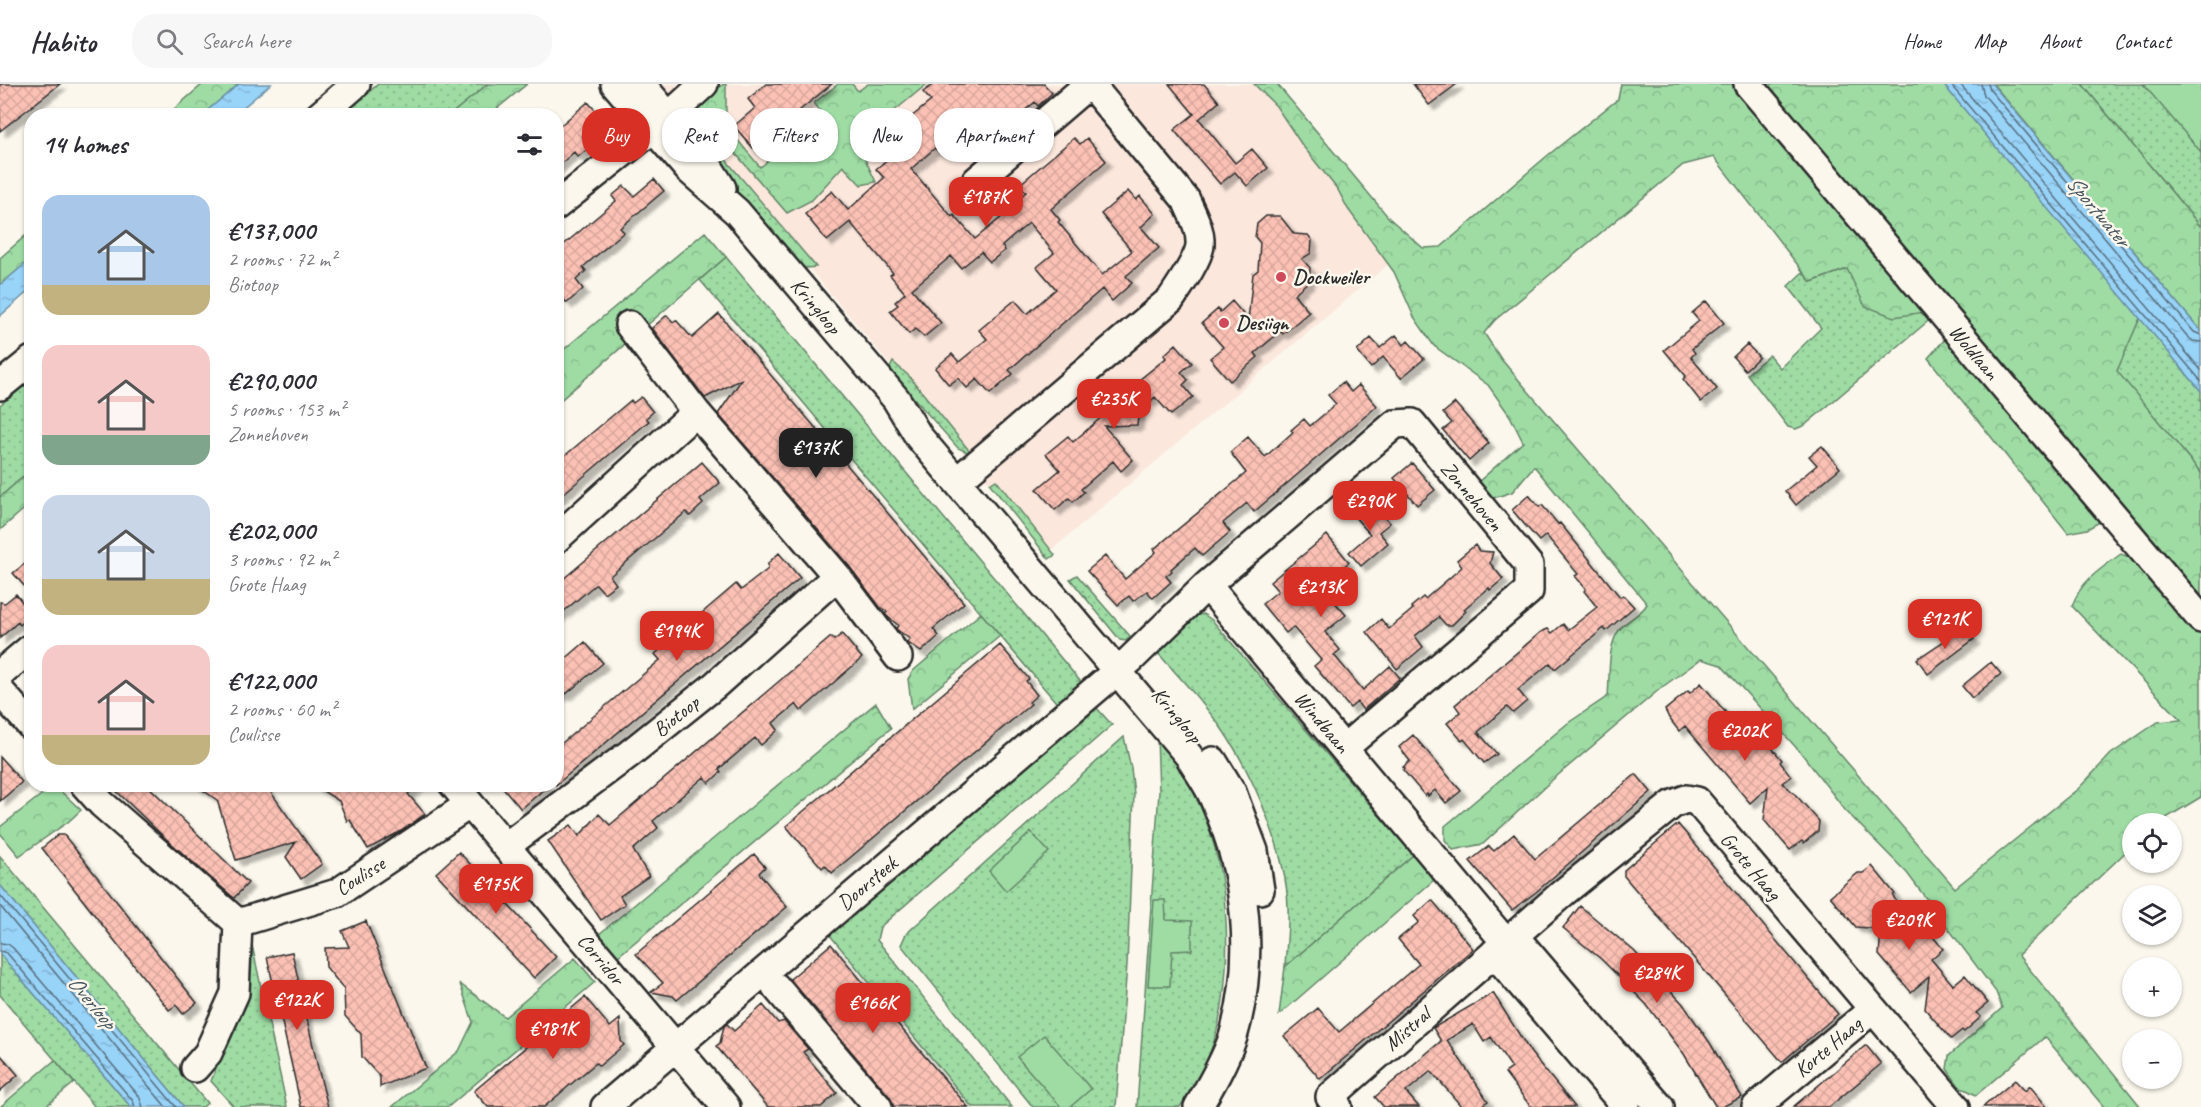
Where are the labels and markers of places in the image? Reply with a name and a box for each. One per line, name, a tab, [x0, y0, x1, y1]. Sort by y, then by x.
pin: €187K	[944, 177, 1028, 228]
place label: Dockweiler	[1293, 264, 1371, 290]
marker: Dockweiler	[1274, 270, 1288, 284]
place label: Desiign	[1236, 310, 1290, 336]
marker: Desiign	[1217, 316, 1231, 330]
pin: €235K	[1072, 379, 1156, 430]
pin: €137K	[774, 428, 858, 479]
pin: €290K	[1328, 481, 1412, 532]
pin: €213K	[1279, 567, 1363, 618]
pin: €121K	[1903, 599, 1987, 650]
pin: €194K	[635, 611, 719, 662]
pin: €202K	[1703, 711, 1787, 762]
pin: €175K	[454, 864, 538, 915]
pin: €209K	[1867, 900, 1951, 951]
pin: €284K	[1615, 953, 1699, 1004]
pin: €122K	[255, 980, 339, 1031]
pin: €166K	[831, 983, 915, 1034]
pin: €181K	[511, 1009, 595, 1060]

